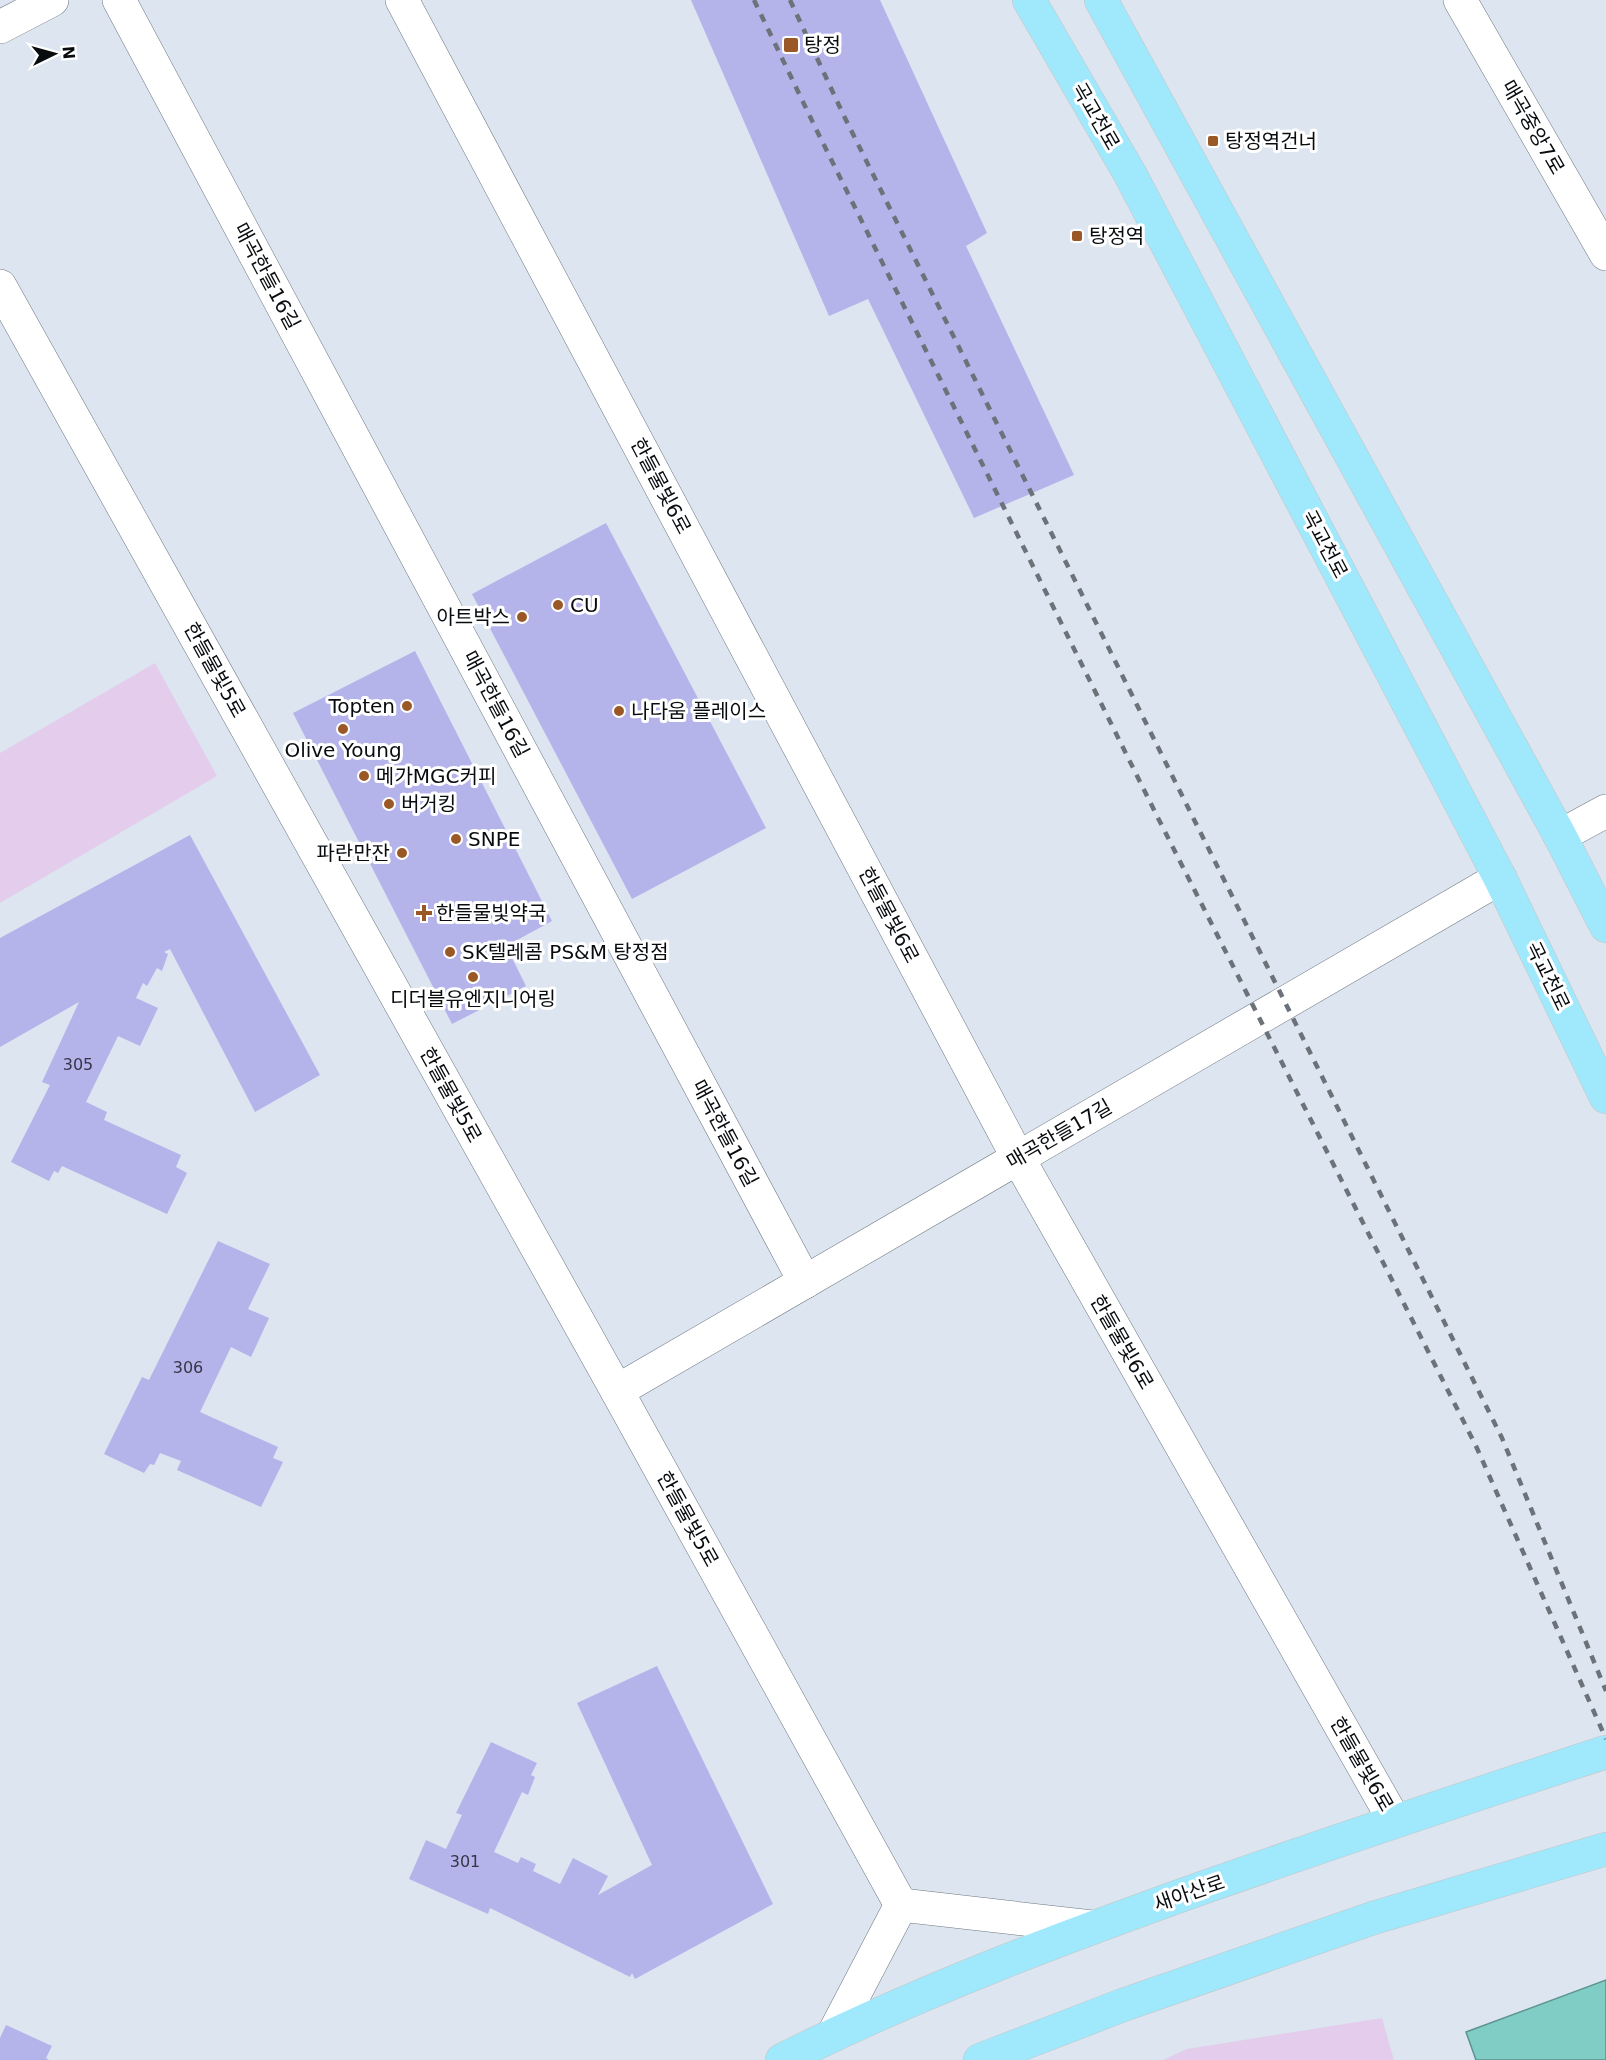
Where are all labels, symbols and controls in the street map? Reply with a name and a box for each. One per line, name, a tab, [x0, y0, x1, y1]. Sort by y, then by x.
north arrow	[24, 24, 84, 84]
place label: 탕정	[804, 33, 841, 57]
marker: 탕정	[782, 36, 800, 54]
text: N	[58, 45, 78, 60]
street label: 매곡중앙7로	[1496, 76, 1570, 178]
street label: 곡교천로	[1067, 78, 1125, 154]
place label: 탕정역건너	[1225, 129, 1317, 153]
marker: 탕정역건너	[1206, 134, 1220, 148]
street label: 매곡한들16길	[229, 219, 305, 333]
place label: 탕정역	[1089, 224, 1144, 248]
marker: 탕정역	[1070, 229, 1084, 243]
street label: 한들물빛6로	[626, 434, 696, 538]
street label: 곡교천로	[1297, 506, 1353, 582]
place label: CU	[570, 593, 599, 617]
marker: CU	[551, 598, 565, 612]
place label: 아트박스	[436, 605, 510, 629]
marker: 아트박스	[515, 610, 529, 624]
street label: 한들물빛5로	[179, 618, 251, 722]
street label: 매곡한들16길	[458, 647, 534, 761]
place label: Topten	[327, 694, 395, 718]
marker: Topten	[400, 699, 414, 713]
place label: 나다움 플레이스	[631, 699, 766, 723]
marker: 나다움 플레이스	[612, 704, 626, 718]
marker: Olive Young	[336, 722, 350, 736]
place label: Olive Young	[284, 738, 402, 762]
place label: 메가MGC커피	[376, 764, 496, 788]
marker: 메가MGC커피	[357, 769, 371, 783]
place label: 버거킹	[401, 792, 456, 816]
marker: 버거킹	[382, 797, 396, 811]
place label: SNPE	[468, 827, 520, 851]
marker: SNPE	[449, 832, 463, 846]
place label: 파란만잔	[316, 841, 390, 865]
marker: 파란만잔	[395, 846, 409, 860]
street label: 한들물빛6로	[854, 863, 924, 967]
place label: 한들물빛약국	[436, 901, 546, 925]
marker: 한들물빛약국	[417, 906, 431, 920]
street label: 곡교천로	[1521, 938, 1575, 1014]
place label: SK텔레콤 PS&M 탕정점	[462, 940, 669, 964]
marker: SK텔레콤 PS&M 탕정점	[443, 945, 457, 959]
marker: 디더블유엔지니어링	[466, 970, 480, 984]
place label: 디더블유엔지니어링	[390, 987, 556, 1011]
street label: 한들물빛5로	[415, 1043, 487, 1147]
house number: 305	[63, 1055, 93, 1074]
street label: 매곡한들16길	[687, 1076, 763, 1190]
street label: 매곡한들17길	[1002, 1094, 1116, 1174]
street label: 한들물빛6로	[1085, 1291, 1159, 1393]
house number: 306	[173, 1358, 203, 1377]
street label: 한들물빛5로	[652, 1467, 724, 1571]
street label: 한들물빛6로	[1325, 1713, 1399, 1815]
house number: 301	[450, 1852, 480, 1871]
street label: 새아산로	[1150, 1870, 1228, 1916]

